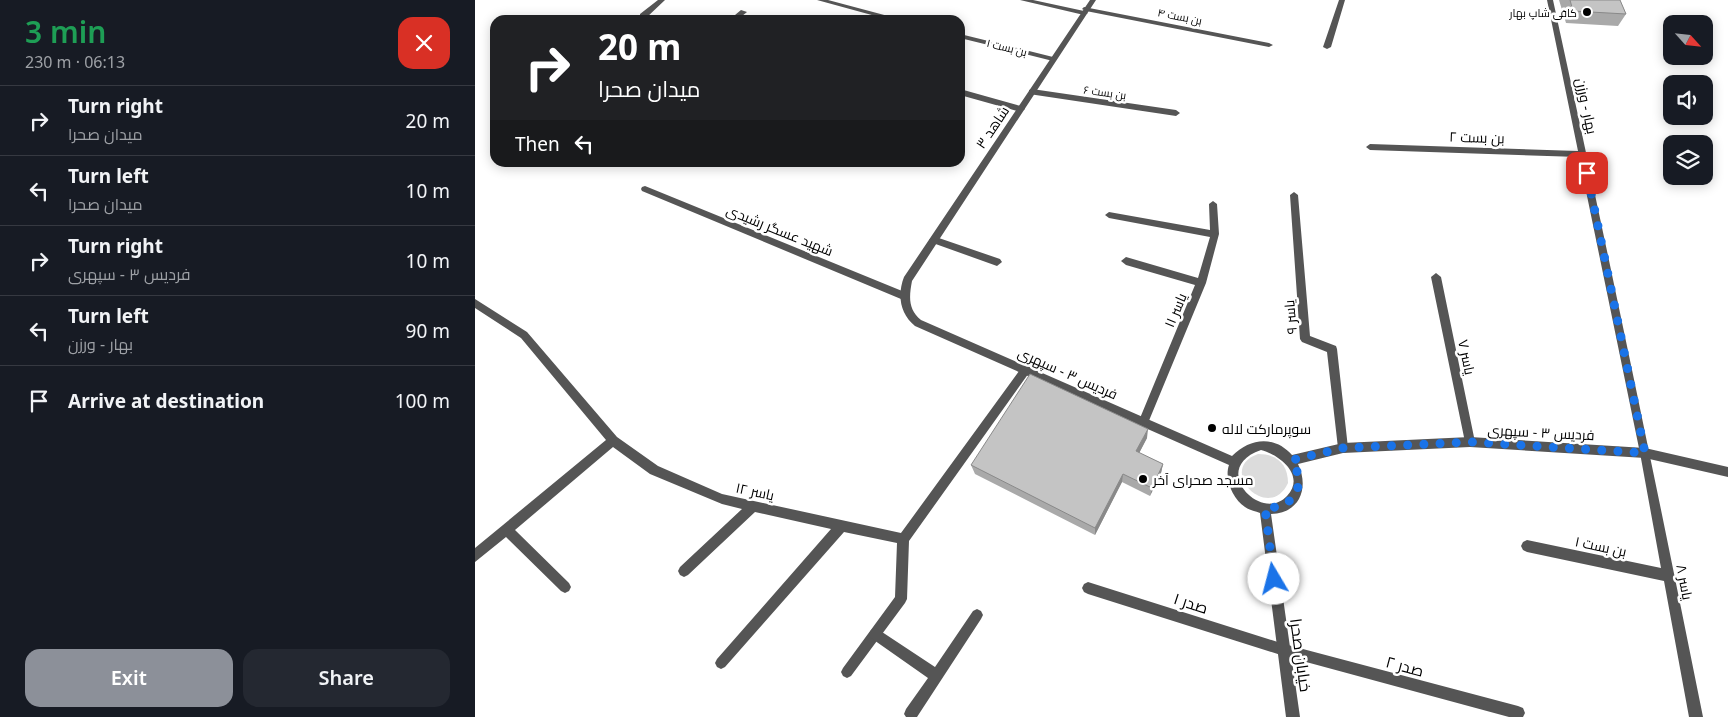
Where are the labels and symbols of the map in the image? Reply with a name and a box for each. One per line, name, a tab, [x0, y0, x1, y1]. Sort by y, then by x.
street label: بن بست ۴	[1156, 4, 1204, 28]
place label: کافی شاپ بهار	[1509, 5, 1577, 20]
marker: کافی شاپ بهار	[1581, 6, 1593, 18]
north arrow	[1663, 15, 1713, 65]
street label: بن بست ۱	[985, 35, 1029, 59]
street label: بهار - ورزن	[1572, 76, 1602, 136]
street label: بن بست ۶	[1083, 82, 1127, 102]
street label: شاهد ۳	[971, 102, 1013, 152]
street label: بن بست ۲	[1449, 127, 1505, 147]
pin	[1566, 152, 1608, 194]
street label: شهید عسگر رشیدی	[724, 200, 836, 260]
street label: یاسر ۱۱	[1159, 290, 1191, 330]
street label: یاسر ۹	[1279, 299, 1301, 335]
street label: یاسر ۷	[1454, 338, 1480, 377]
street label: فردیس ۳ - سپهری	[1015, 343, 1121, 404]
place label: سوپرمارکت لاله	[1222, 419, 1311, 439]
street label: فردیس ۳ - سپهری	[1487, 420, 1595, 445]
marker: سوپرمارکت لاله	[1206, 422, 1218, 434]
place label: مسجد صحرای آخر	[1152, 470, 1253, 489]
marker: مسجد صحرای آخر	[1137, 473, 1149, 485]
street label: یاسر ۱۲	[734, 478, 776, 504]
street label: بن بست ۱	[1573, 531, 1629, 561]
position arrow	[1247, 552, 1299, 604]
street label: یاسر ۸	[1672, 563, 1698, 602]
street label: صدر ۱	[1171, 587, 1211, 619]
street label: خیابان صحرا	[1285, 617, 1317, 693]
street label: صدر ۲	[1384, 650, 1426, 682]

